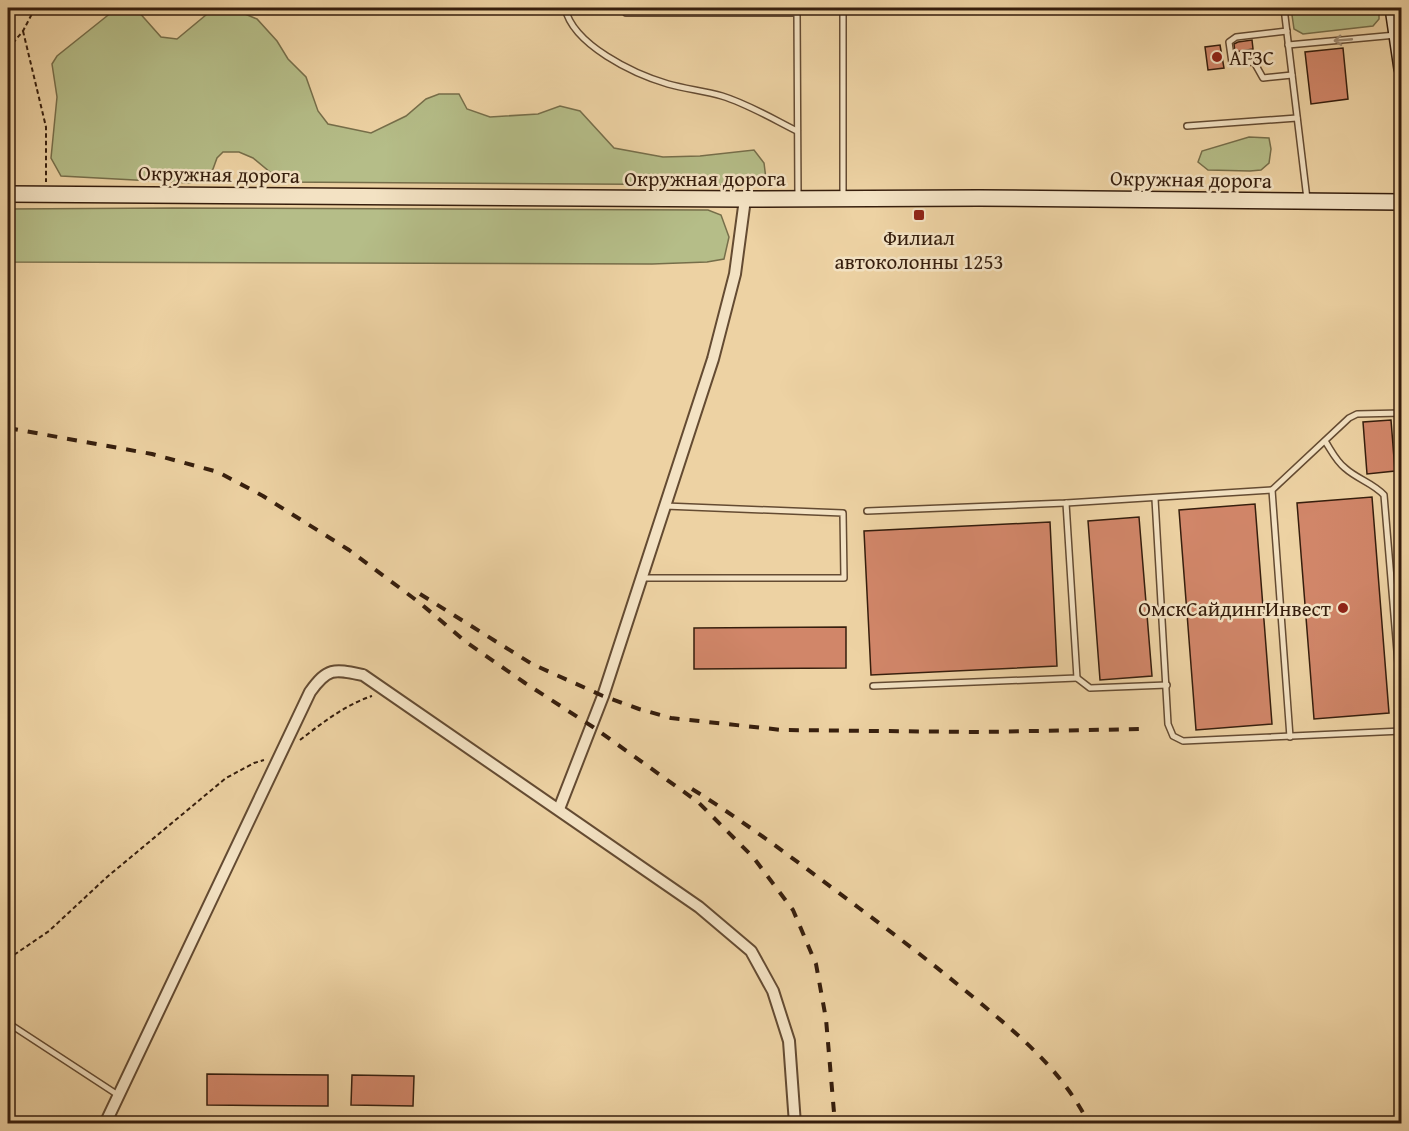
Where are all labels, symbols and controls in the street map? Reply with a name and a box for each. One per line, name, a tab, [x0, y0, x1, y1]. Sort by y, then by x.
one-way arrow	[1334, 35, 1354, 46]
place label: АГЗС	[1229, 42, 1274, 73]
marker: АГЗС	[1210, 50, 1224, 64]
street label: Окружная дорога	[138, 157, 300, 191]
street label: Окружная дорога	[1110, 162, 1272, 196]
street label: Окружная дорога	[624, 163, 786, 194]
marker: Филиал автоколонны 1253	[912, 208, 926, 222]
place label: Филиал автоколонны 1253	[834, 222, 1004, 277]
place label: ОмскСайдингИнвест	[1138, 593, 1331, 624]
marker: ОмскСайдингИнвест	[1336, 601, 1350, 615]

